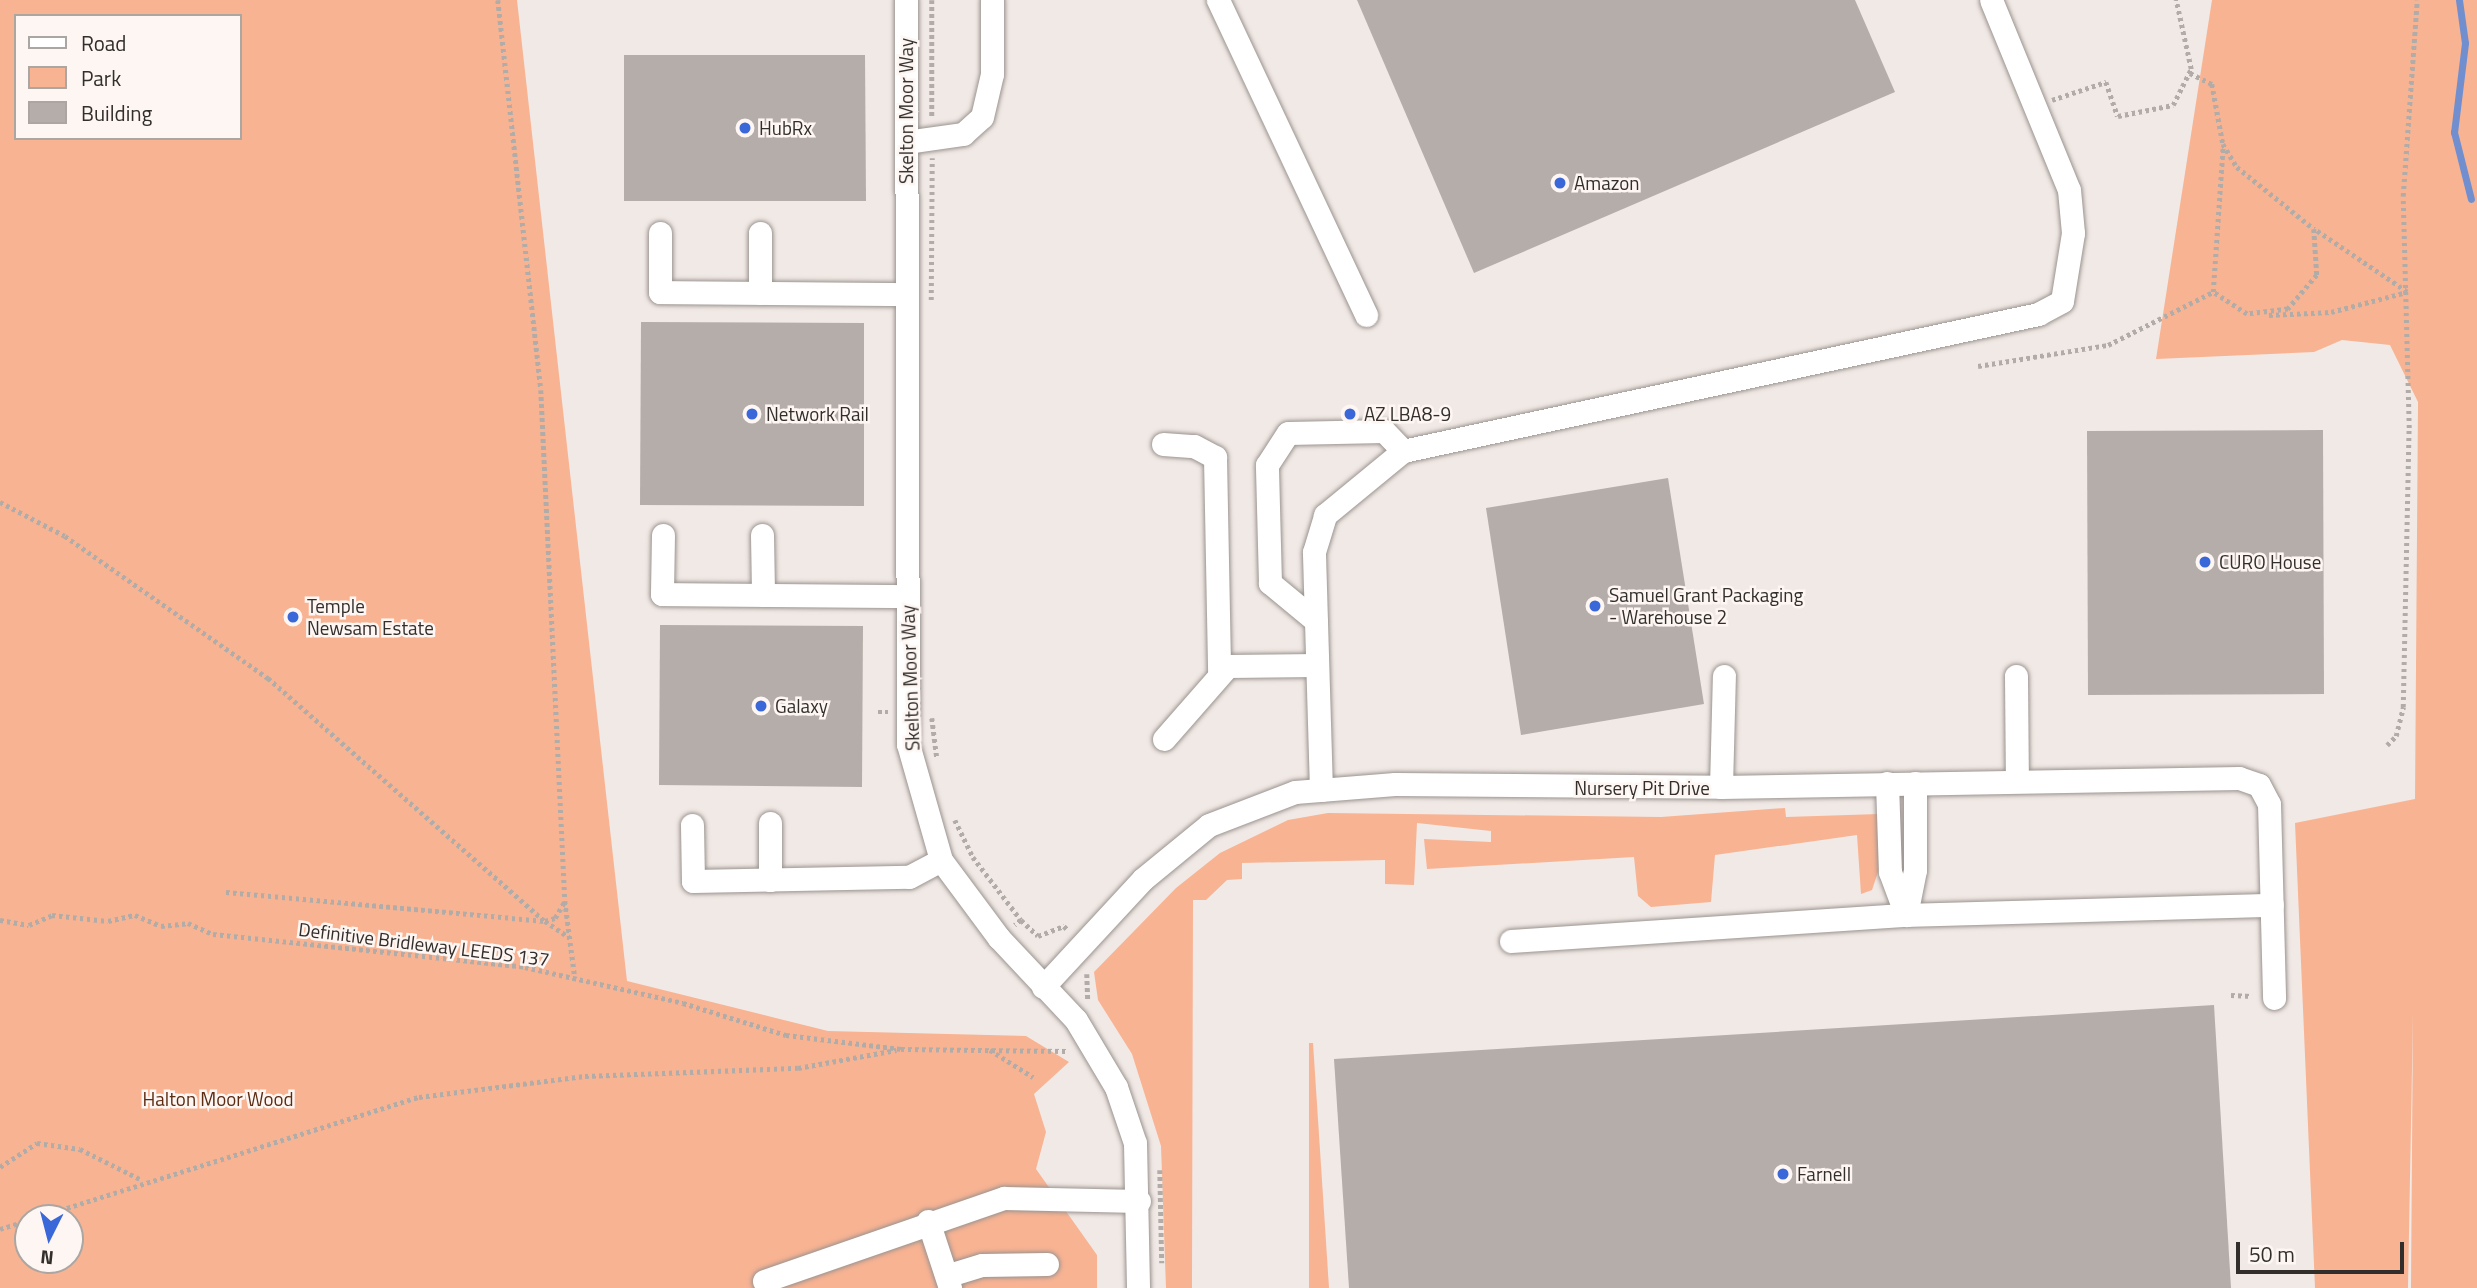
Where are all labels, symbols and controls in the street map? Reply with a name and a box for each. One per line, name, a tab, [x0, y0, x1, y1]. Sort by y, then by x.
legend	[14, 14, 242, 140]
text: Road	[81, 27, 126, 59]
street label: Skelton Moor Way	[895, 38, 917, 184]
text: Park	[81, 62, 121, 94]
text: Building	[81, 97, 152, 129]
place label: HubRx	[759, 117, 812, 139]
marker: HubRx	[737, 120, 753, 136]
place label: Amazon	[1574, 172, 1640, 194]
marker: Amazon	[1552, 175, 1568, 191]
place label: Network Rail	[766, 403, 869, 425]
place label: AZ LBA8-9	[1364, 403, 1451, 425]
marker: Network Rail	[744, 406, 760, 422]
marker: AZ LBA8-9	[1342, 406, 1358, 422]
place label: CURO House	[2219, 551, 2321, 573]
marker: CURO House	[2197, 554, 2213, 570]
place label: Samuel Grant Packaging - Warehouse 2	[1609, 584, 1803, 628]
place label: Temple Newsam Estate	[307, 595, 434, 639]
marker: Samuel Grant Packaging - Warehouse 2	[1587, 598, 1603, 614]
street label: Skelton Moor Way	[896, 605, 924, 751]
marker: Temple Newsam Estate	[285, 609, 301, 625]
place label: Galaxy	[775, 695, 828, 717]
marker: Galaxy	[753, 698, 769, 714]
street label: Nursery Pit Drive	[1574, 777, 1710, 799]
street label: Definitive Bridleway LEEDS 137	[297, 917, 551, 971]
park label: Halton Moor Wood	[142, 1088, 294, 1110]
place label: Farnell	[1797, 1163, 1851, 1185]
marker: Farnell	[1775, 1166, 1791, 1182]
north arrow	[14, 1204, 84, 1274]
scale bar	[2239, 1228, 2407, 1272]
text: 50 m	[2249, 1238, 2295, 1270]
text: N	[39, 1243, 55, 1274]

